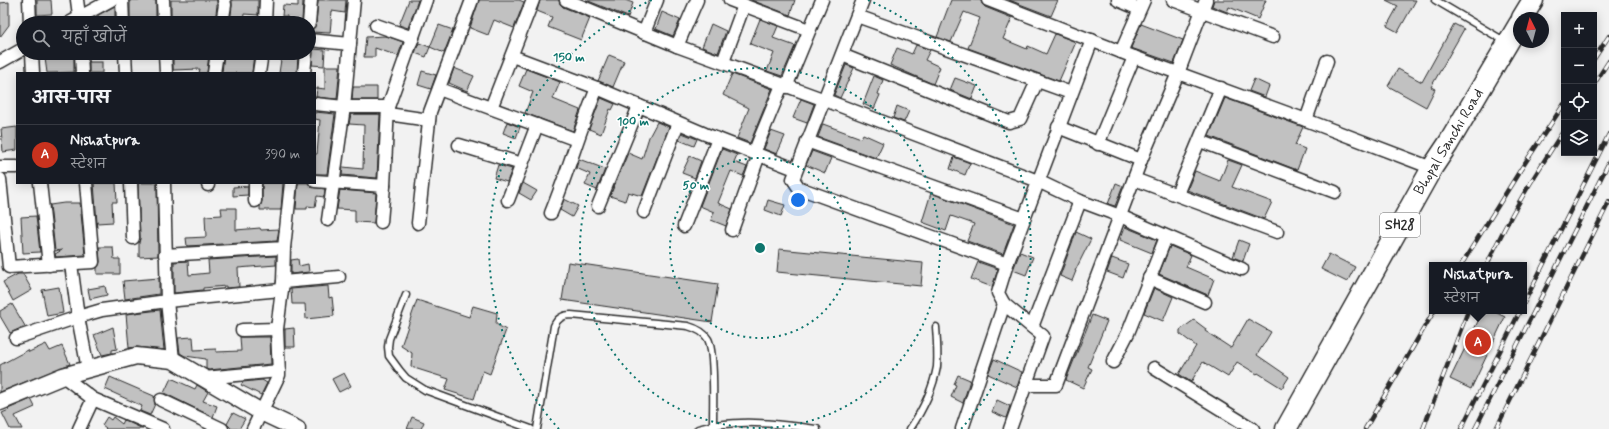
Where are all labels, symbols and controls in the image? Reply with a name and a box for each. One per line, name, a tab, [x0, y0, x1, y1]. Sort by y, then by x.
north arrow	[1513, 12, 1549, 48]
map controls	[1561, 12, 1597, 156]
button: +	[1561, 12, 1597, 48]
search box	[16, 16, 316, 60]
icon: search	[30, 27, 52, 49]
text: यहाँ खोजें	[62, 28, 127, 48]
button: −	[1561, 48, 1597, 84]
text: 150 m	[553, 50, 585, 66]
button: locate	[1561, 84, 1597, 120]
street label: Bhopal Sanchi Road	[1409, 85, 1489, 199]
text: आस-पास	[32, 87, 110, 109]
text: 100 m	[617, 114, 650, 130]
button: layers	[1561, 120, 1597, 156]
text: Nishatpura	[70, 131, 140, 151]
text: A	[41, 146, 49, 163]
text: 390 m	[265, 146, 300, 163]
text: स्टेशन	[70, 156, 106, 173]
text: 50 m	[683, 178, 710, 194]
your location	[788, 190, 808, 210]
road number: SH28	[1380, 213, 1420, 237]
centre of rings	[753, 241, 767, 255]
popup	[1429, 262, 1527, 314]
text: Nishatpura	[1443, 265, 1513, 285]
text: स्टेशन	[1443, 290, 1479, 307]
pin: A	[1465, 327, 1491, 357]

